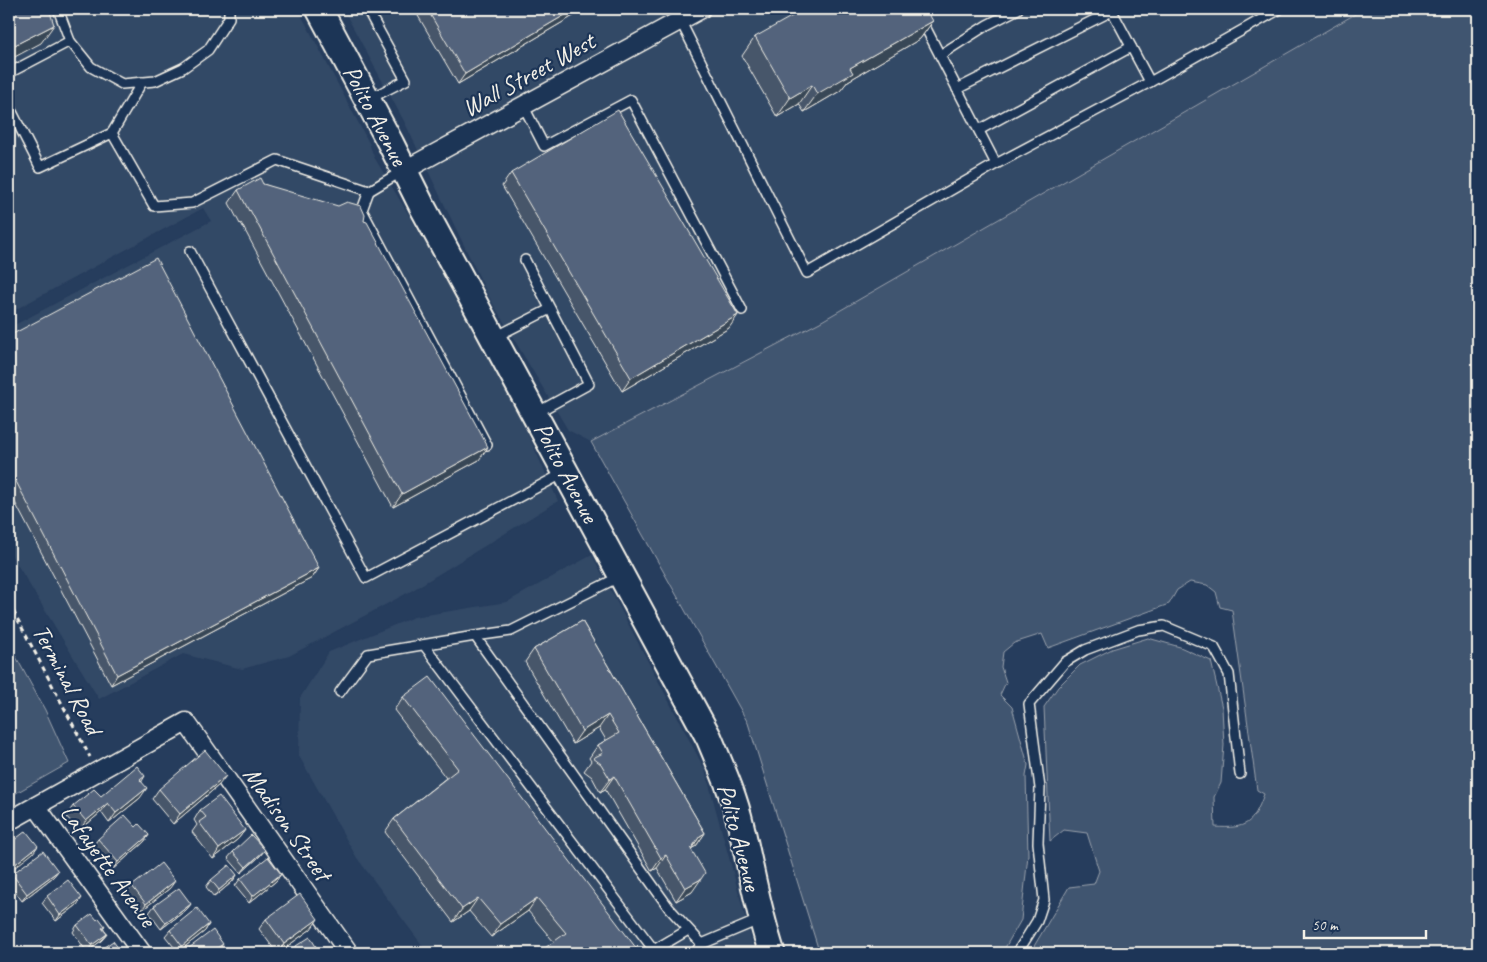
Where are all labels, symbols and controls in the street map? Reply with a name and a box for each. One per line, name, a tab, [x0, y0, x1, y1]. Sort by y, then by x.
street label: Wall Street West	[457, 24, 603, 124]
street label: Polito Avenue	[335, 60, 416, 173]
street label: Polito Avenue	[526, 417, 607, 530]
street label: Terminal Road	[25, 619, 111, 744]
street label: Madison Street	[236, 760, 340, 890]
street label: Polito Avenue	[709, 780, 769, 896]
street label: Lafayette Avenue	[53, 798, 165, 935]
scale bar	[1304, 907, 1427, 939]
text: 50 m	[1312, 916, 1339, 935]

